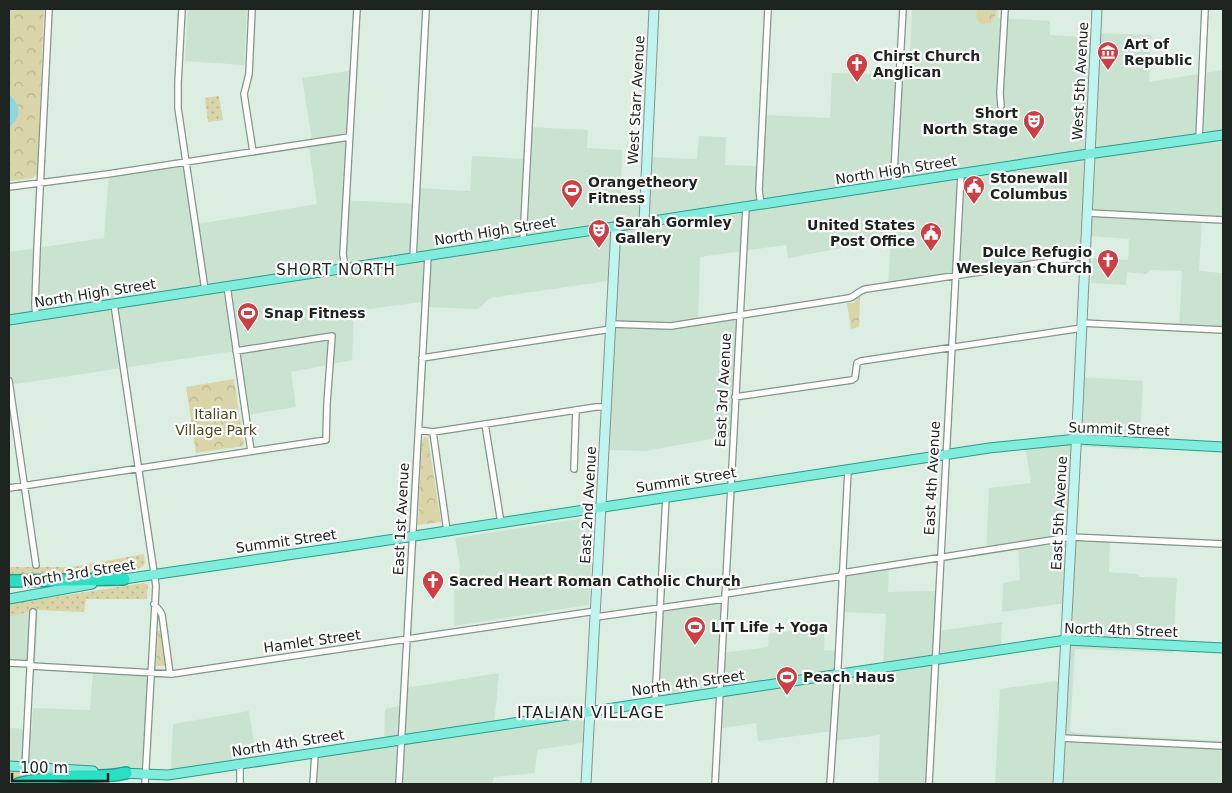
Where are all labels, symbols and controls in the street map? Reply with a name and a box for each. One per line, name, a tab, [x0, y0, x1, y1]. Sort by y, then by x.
street label: West 5th Avenue	[1069, 21, 1091, 141]
street label: West Starr Avenue	[625, 35, 647, 165]
place label: Art of Republic	[1124, 36, 1192, 68]
museum icon: Art of Republic	[1096, 40, 1120, 71]
place label: Chirst Church Anglican	[873, 48, 980, 80]
church icon: Chirst Church Anglican	[845, 52, 869, 83]
place label: Short North Stage	[922, 105, 1018, 137]
theatre icon: Short North Stage	[1022, 109, 1046, 140]
street label: North High Street	[834, 152, 958, 188]
place label: Stonewall Columbus	[990, 170, 1068, 202]
place label: Orangetheory Fitness	[588, 174, 698, 206]
public building icon: Stonewall Columbus	[962, 174, 986, 205]
sports icon: Orangetheory Fitness	[560, 178, 584, 209]
street label: North High Street	[433, 213, 557, 249]
place label: Sarah Gormley Gallery	[615, 214, 732, 246]
place label: United States Post Office	[807, 217, 915, 249]
theatre icon: Sarah Gormley Gallery	[587, 218, 611, 249]
public building icon: United States Post Office	[919, 221, 943, 252]
place label: Dulce Refugio Wesleyan Church	[956, 244, 1092, 276]
church icon: Dulce Refugio Wesleyan Church	[1096, 248, 1120, 279]
district label: SHORT NORTH	[276, 261, 396, 279]
street label: North High Street	[33, 275, 157, 311]
sports icon: Snap Fitness	[236, 301, 260, 332]
place label: Snap Fitness	[264, 305, 366, 321]
street label: East 3rd Avenue	[712, 332, 734, 448]
park label: Italian Village Park	[175, 406, 258, 438]
street label: Summit Street	[1068, 419, 1170, 439]
street label: East 4th Avenue	[921, 420, 943, 536]
street label: East 2nd Avenue	[577, 446, 599, 564]
street label: East 5th Avenue	[1048, 455, 1070, 571]
street label: East 1st Avenue	[390, 462, 412, 576]
street label: Summit Street	[635, 464, 738, 496]
street label: Summit Street	[235, 526, 338, 556]
street label: North 3rd Street	[21, 556, 137, 590]
church icon: Sacred Heart Roman Catholic Church	[421, 569, 445, 600]
place label: Sacred Heart Roman Catholic Church	[449, 573, 741, 589]
sports icon: LIT Life + Yoga	[683, 615, 707, 646]
place label: LIT Life + Yoga	[711, 619, 828, 635]
street label: North 4th Street	[1064, 620, 1179, 640]
street label: Hamlet Street	[262, 626, 362, 656]
sports icon: Peach Haus	[775, 665, 799, 696]
street label: North 4th Street	[631, 667, 746, 699]
place label: Peach Haus	[803, 669, 895, 685]
district label: ITALIAN VILLAGE	[517, 703, 665, 722]
street label: North 4th Street	[231, 726, 346, 760]
scale bar	[12, 750, 109, 782]
text: 100 m	[20, 759, 68, 777]

